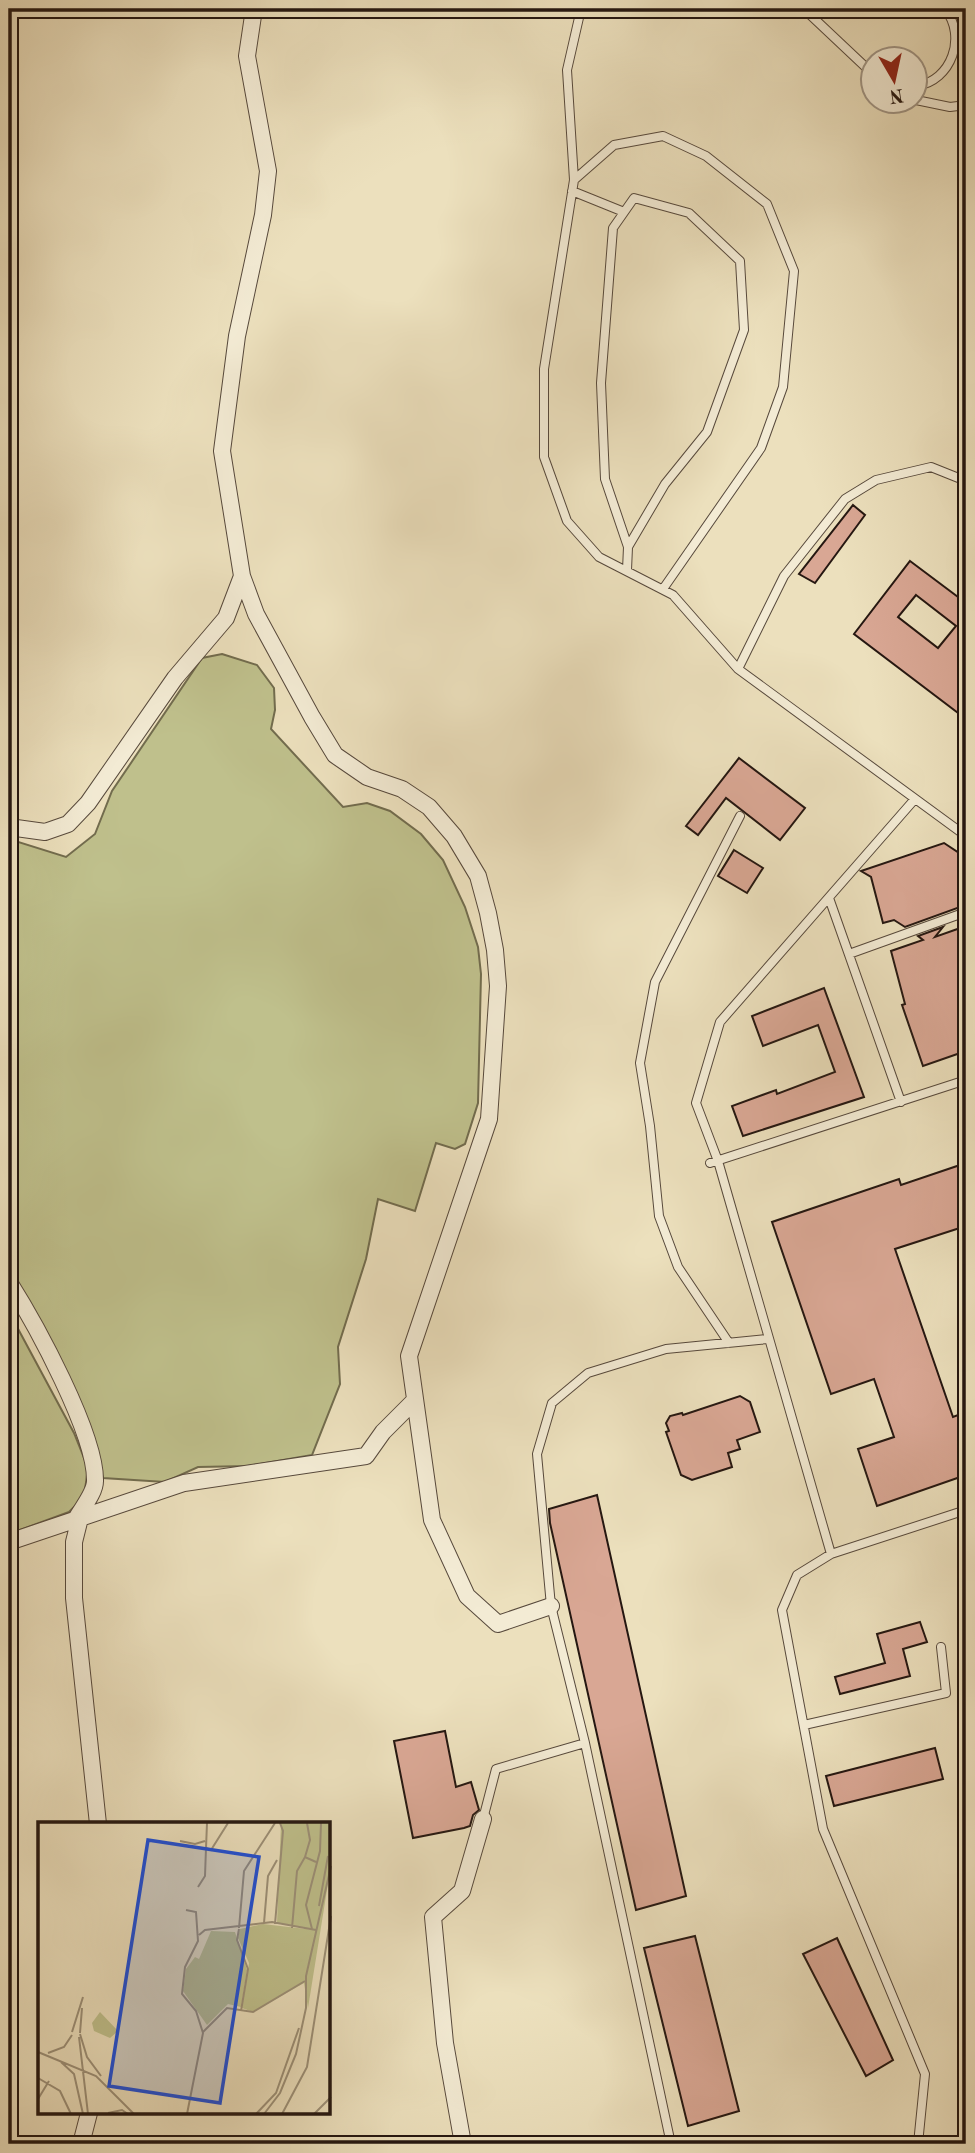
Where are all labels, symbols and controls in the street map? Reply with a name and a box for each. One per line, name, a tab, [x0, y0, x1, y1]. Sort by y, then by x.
north arrow	[860, 46, 930, 116]
text: N	[887, 84, 905, 105]
inset map	[38, 1822, 331, 2114]

